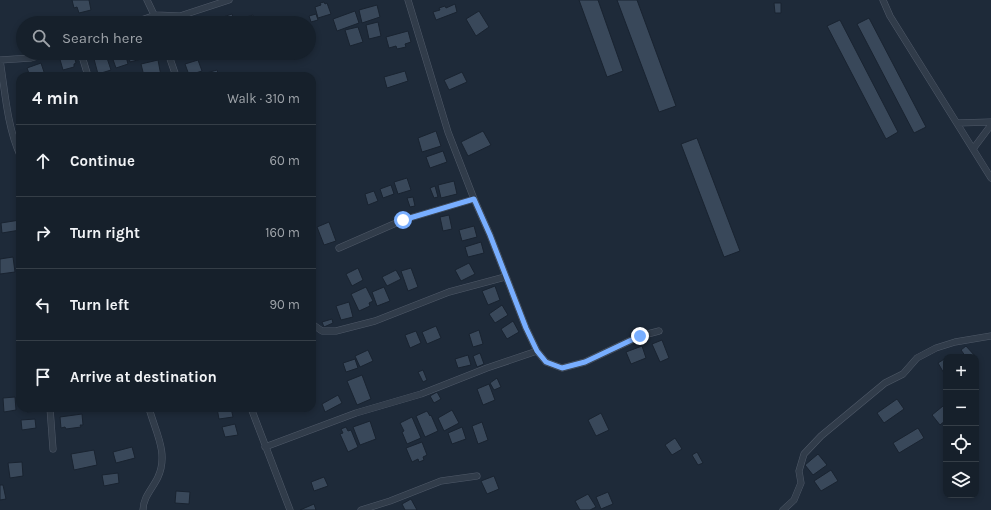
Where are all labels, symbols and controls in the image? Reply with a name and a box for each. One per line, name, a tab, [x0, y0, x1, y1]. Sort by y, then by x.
search box	[16, 16, 316, 60]
icon: search	[30, 27, 52, 49]
text: Search here	[62, 29, 143, 47]
text: 4 min	[32, 88, 79, 108]
text: Walk · 310 m	[227, 91, 300, 106]
icon: ahead	[32, 150, 54, 172]
text: Continue	[70, 152, 135, 170]
text: 60 m	[270, 153, 300, 168]
route start	[394, 211, 412, 229]
icon: right	[32, 222, 54, 244]
text: Turn right	[70, 224, 140, 242]
text: 160 m	[265, 225, 300, 240]
icon: left	[32, 294, 54, 316]
text: Turn left	[70, 296, 129, 314]
text: 90 m	[269, 297, 300, 312]
route end	[631, 327, 649, 345]
map controls	[943, 354, 979, 498]
button: +	[943, 354, 979, 390]
icon: arrive	[32, 366, 54, 388]
text: Arrive at destination	[70, 368, 217, 386]
button: −	[943, 390, 979, 426]
button: locate	[943, 426, 979, 462]
button: layers	[943, 462, 979, 498]

